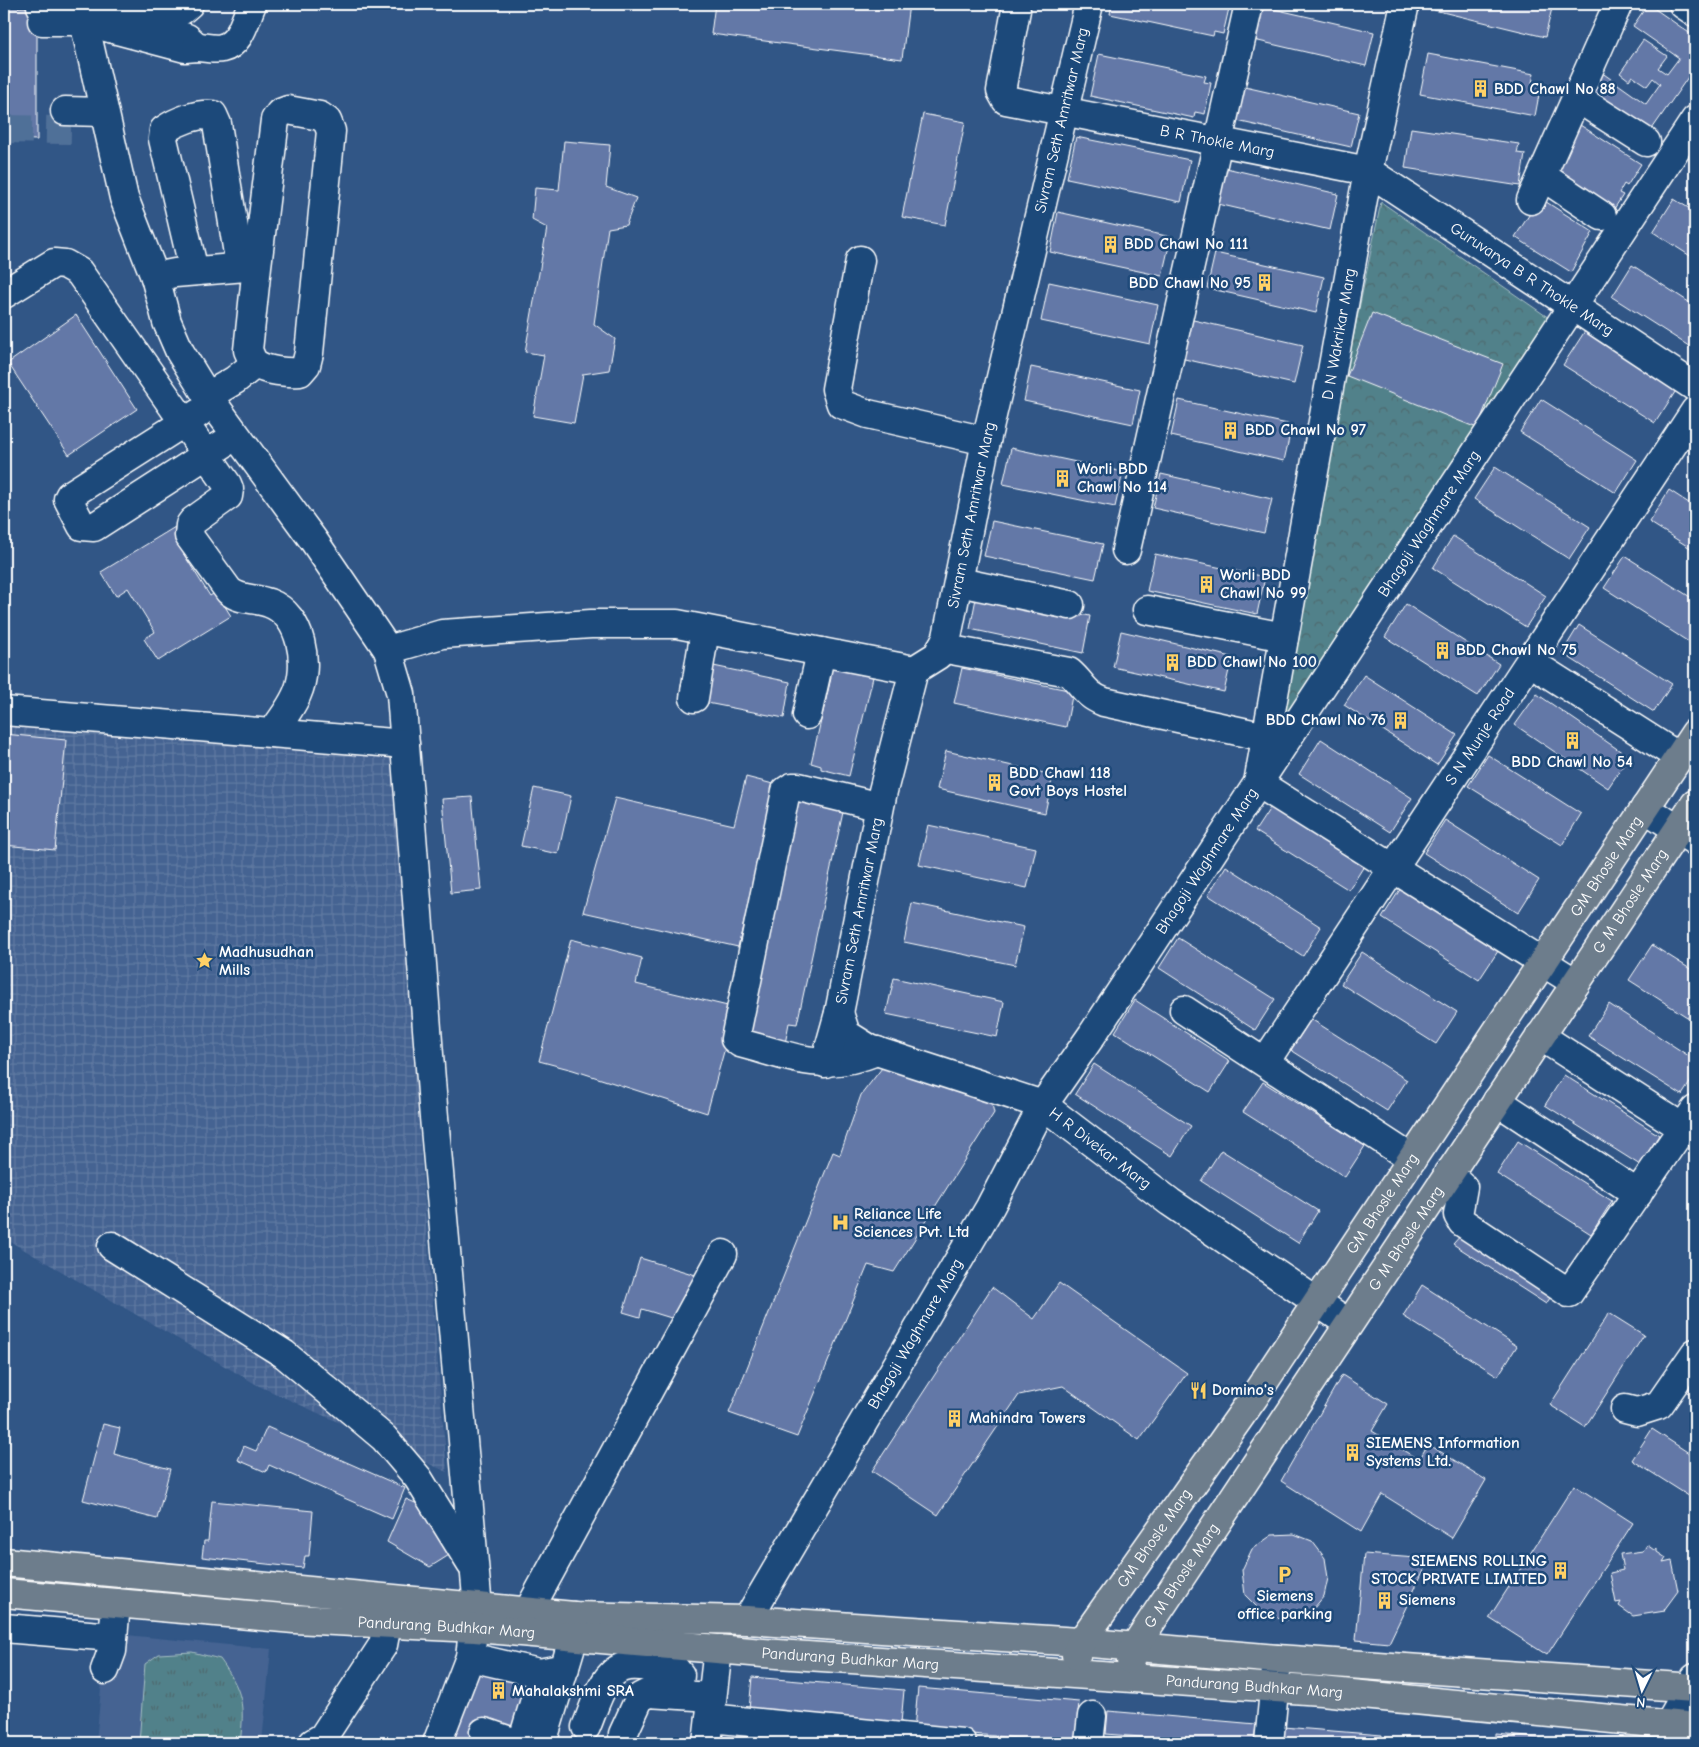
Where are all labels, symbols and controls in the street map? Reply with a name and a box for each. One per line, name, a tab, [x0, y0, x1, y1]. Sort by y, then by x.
street label: Sivram Seth Amritwar Marg	[1031, 26, 1092, 215]
building icon: BDD Chawl No 88	[1470, 79, 1490, 99]
place label: BDD Chawl No 88	[1494, 80, 1616, 98]
street label: B R Thokle Marg	[1159, 121, 1276, 161]
street label: Guruvarya B R Thokle Marg	[1447, 219, 1617, 340]
building icon: BDD Chawl No 111	[1100, 234, 1120, 254]
place label: BDD Chawl No 111	[1124, 235, 1248, 253]
street label: D N Wakrikar Marg	[1319, 267, 1359, 401]
building icon: BDD Chawl No 95	[1255, 273, 1275, 293]
place label: BDD Chawl No 95	[1129, 274, 1251, 292]
street label: Sivram Seth Amritwar Marg	[944, 420, 999, 610]
building icon: BDD Chawl No 97	[1221, 420, 1241, 440]
place label: BDD Chawl No 97	[1245, 421, 1367, 439]
street label: Bhagoji Waghmare Marg	[1374, 447, 1484, 600]
place label: Worli BDD Chawl No 114	[1077, 460, 1167, 496]
building icon: Worli BDD Chawl No 114	[1053, 468, 1073, 488]
place label: Worli BDD Chawl No 99	[1220, 566, 1307, 602]
building icon: Worli BDD Chawl No 99	[1196, 574, 1216, 594]
building icon: BDD Chawl No 75	[1432, 640, 1452, 660]
place label: BDD Chawl No 75	[1456, 641, 1577, 659]
building icon: BDD Chawl No 100	[1163, 652, 1183, 672]
place label: BDD Chawl No 100	[1187, 653, 1317, 671]
street label: S N Munje Road	[1441, 685, 1518, 788]
building icon: BDD Chawl No 76	[1390, 710, 1410, 730]
place label: BDD Chawl No 76	[1266, 711, 1386, 729]
building icon: BDD Chawl No 54	[1562, 731, 1582, 751]
place label: BDD Chawl No 54	[1511, 753, 1633, 771]
place label: BDD Chawl 118 Govt Boys Hostel	[1009, 764, 1127, 800]
building icon: BDD Chawl 118 Govt Boys Hostel	[985, 772, 1005, 792]
street label: Bhagoji Waghmare Marg	[1152, 784, 1261, 938]
street label: GM Bhosle Marg	[1567, 813, 1646, 920]
street label: Sivram Seth Amritwar Marg	[832, 816, 887, 1006]
street label: G M Bhosle Marg	[1589, 845, 1672, 957]
place label: Madhusudhan Mills	[219, 943, 314, 979]
place icon: Madhusudhan Mills	[195, 951, 215, 971]
street label: H R Divekar Marg	[1045, 1104, 1155, 1193]
street label: GM Bhosle Marg	[1343, 1150, 1422, 1257]
street label: G M Bhosle Marg	[1365, 1183, 1447, 1294]
place label: Reliance Life Sciences Pvt. Ltd	[854, 1205, 969, 1241]
hospital icon: Reliance Life Sciences Pvt. Ltd	[830, 1213, 850, 1233]
street label: Bhagoji Waghmare Marg	[864, 1255, 967, 1412]
restaurant icon: Domino's	[1188, 1380, 1208, 1400]
place label: Domino's	[1212, 1381, 1274, 1399]
building icon: Mahindra Towers	[945, 1408, 965, 1428]
place label: Mahindra Towers	[969, 1409, 1086, 1427]
place label: SIEMENS Information Systems Ltd.	[1366, 1434, 1520, 1470]
building icon: SIEMENS Information Systems Ltd.	[1342, 1442, 1362, 1462]
street label: GM Bhosle Marg	[1113, 1485, 1195, 1591]
street label: G M Bhosle Marg	[1140, 1520, 1223, 1632]
place label: SIEMENS ROLLING STOCK PRIVATE LIMITED	[1371, 1552, 1547, 1588]
building icon: SIEMENS ROLLING STOCK PRIVATE LIMITED	[1551, 1560, 1571, 1580]
parking icon: Siemens office parking	[1275, 1564, 1295, 1584]
place label: Siemens office parking	[1237, 1587, 1333, 1623]
building icon: Siemens	[1375, 1590, 1395, 1610]
place label: Siemens	[1399, 1591, 1456, 1609]
street label: Pandurang Budhkar Marg	[357, 1613, 536, 1642]
street label: Pandurang Budhkar Marg	[761, 1644, 940, 1674]
north arrow	[1616, 1664, 1666, 1714]
street label: Pandurang Budhkar Marg	[1165, 1671, 1344, 1702]
building icon: Mahalakshmi SRA	[488, 1681, 508, 1701]
place label: Mahalakshmi SRA	[512, 1682, 634, 1700]
text: N	[1636, 1694, 1646, 1711]

